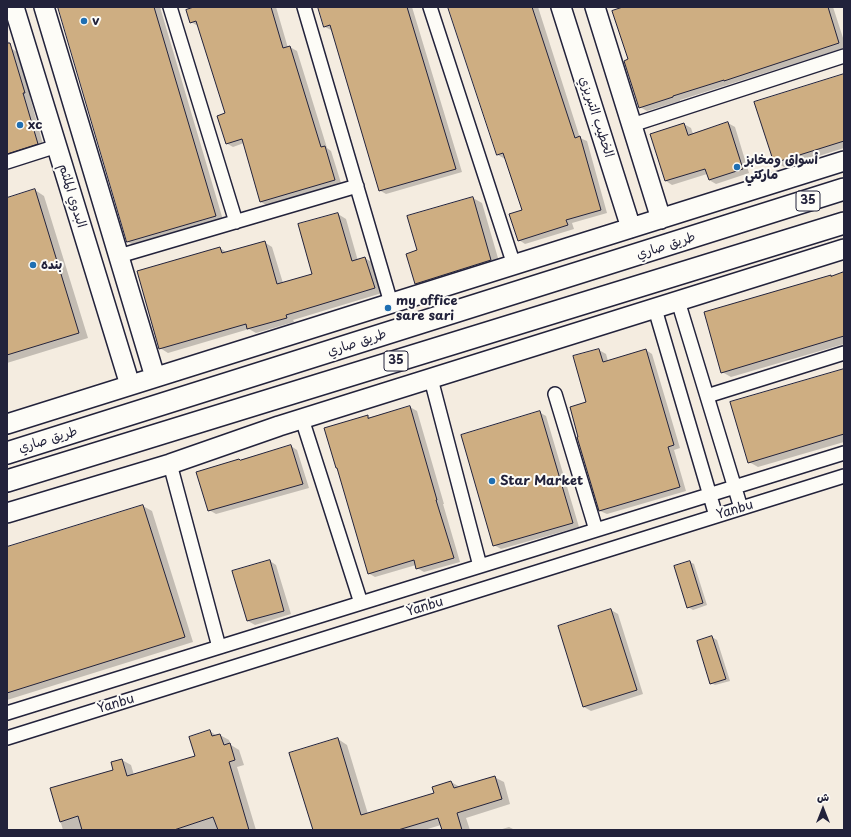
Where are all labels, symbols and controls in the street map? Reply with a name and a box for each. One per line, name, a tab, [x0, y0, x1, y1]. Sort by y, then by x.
place label: v	[92, 13, 99, 29]
marker: v	[79, 16, 89, 26]
street label: الخطيب التبريزي	[576, 74, 616, 160]
place label: xc	[28, 117, 42, 133]
marker: xc	[15, 120, 25, 130]
place label: أسواق ومخابز ماركتي	[745, 152, 818, 183]
street label: البدوي الملثم	[55, 162, 89, 230]
marker: أسواق ومخابز ماركتي	[732, 162, 742, 172]
road number: 35	[796, 191, 820, 211]
street label: طريق صاري	[635, 229, 697, 263]
place label: بنده	[41, 257, 62, 273]
marker: بنده	[28, 260, 38, 270]
place label: my office sare sari	[396, 293, 458, 324]
marker: my office sare sari	[383, 303, 393, 313]
street label: طريق صاري	[326, 326, 388, 360]
road number: 35	[384, 351, 408, 371]
street label: طريق صاري	[17, 424, 79, 456]
place label: Star Market	[500, 473, 583, 489]
marker: Star Market	[487, 476, 497, 486]
street label: Yanbu	[715, 497, 755, 523]
street label: Yanbu	[405, 594, 445, 620]
street label: Yanbu	[96, 691, 136, 717]
text: ش	[817, 788, 829, 805]
north arrow	[803, 789, 843, 829]

